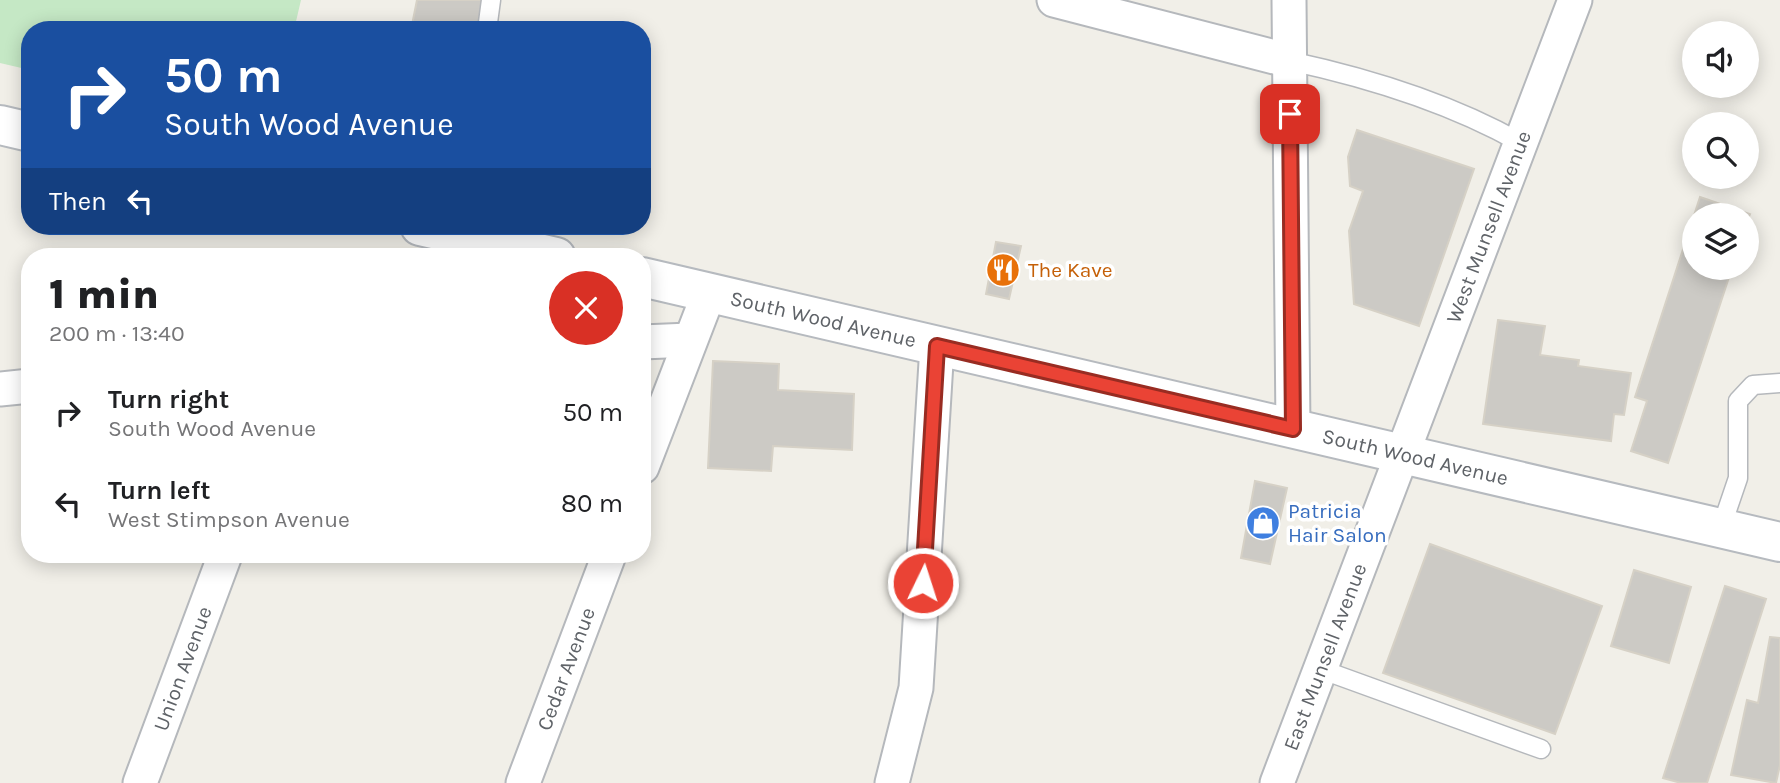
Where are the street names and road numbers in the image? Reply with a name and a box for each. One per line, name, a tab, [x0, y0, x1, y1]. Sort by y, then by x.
street label: West Munsell Avenue	[1441, 127, 1536, 326]
street label: South Wood Avenue	[728, 286, 918, 352]
street label: South Wood Avenue	[1320, 424, 1511, 490]
street label: East Munsell Avenue	[1279, 560, 1372, 754]
street label: Union Avenue	[148, 603, 217, 734]
street label: Cedar Avenue	[532, 604, 600, 734]

